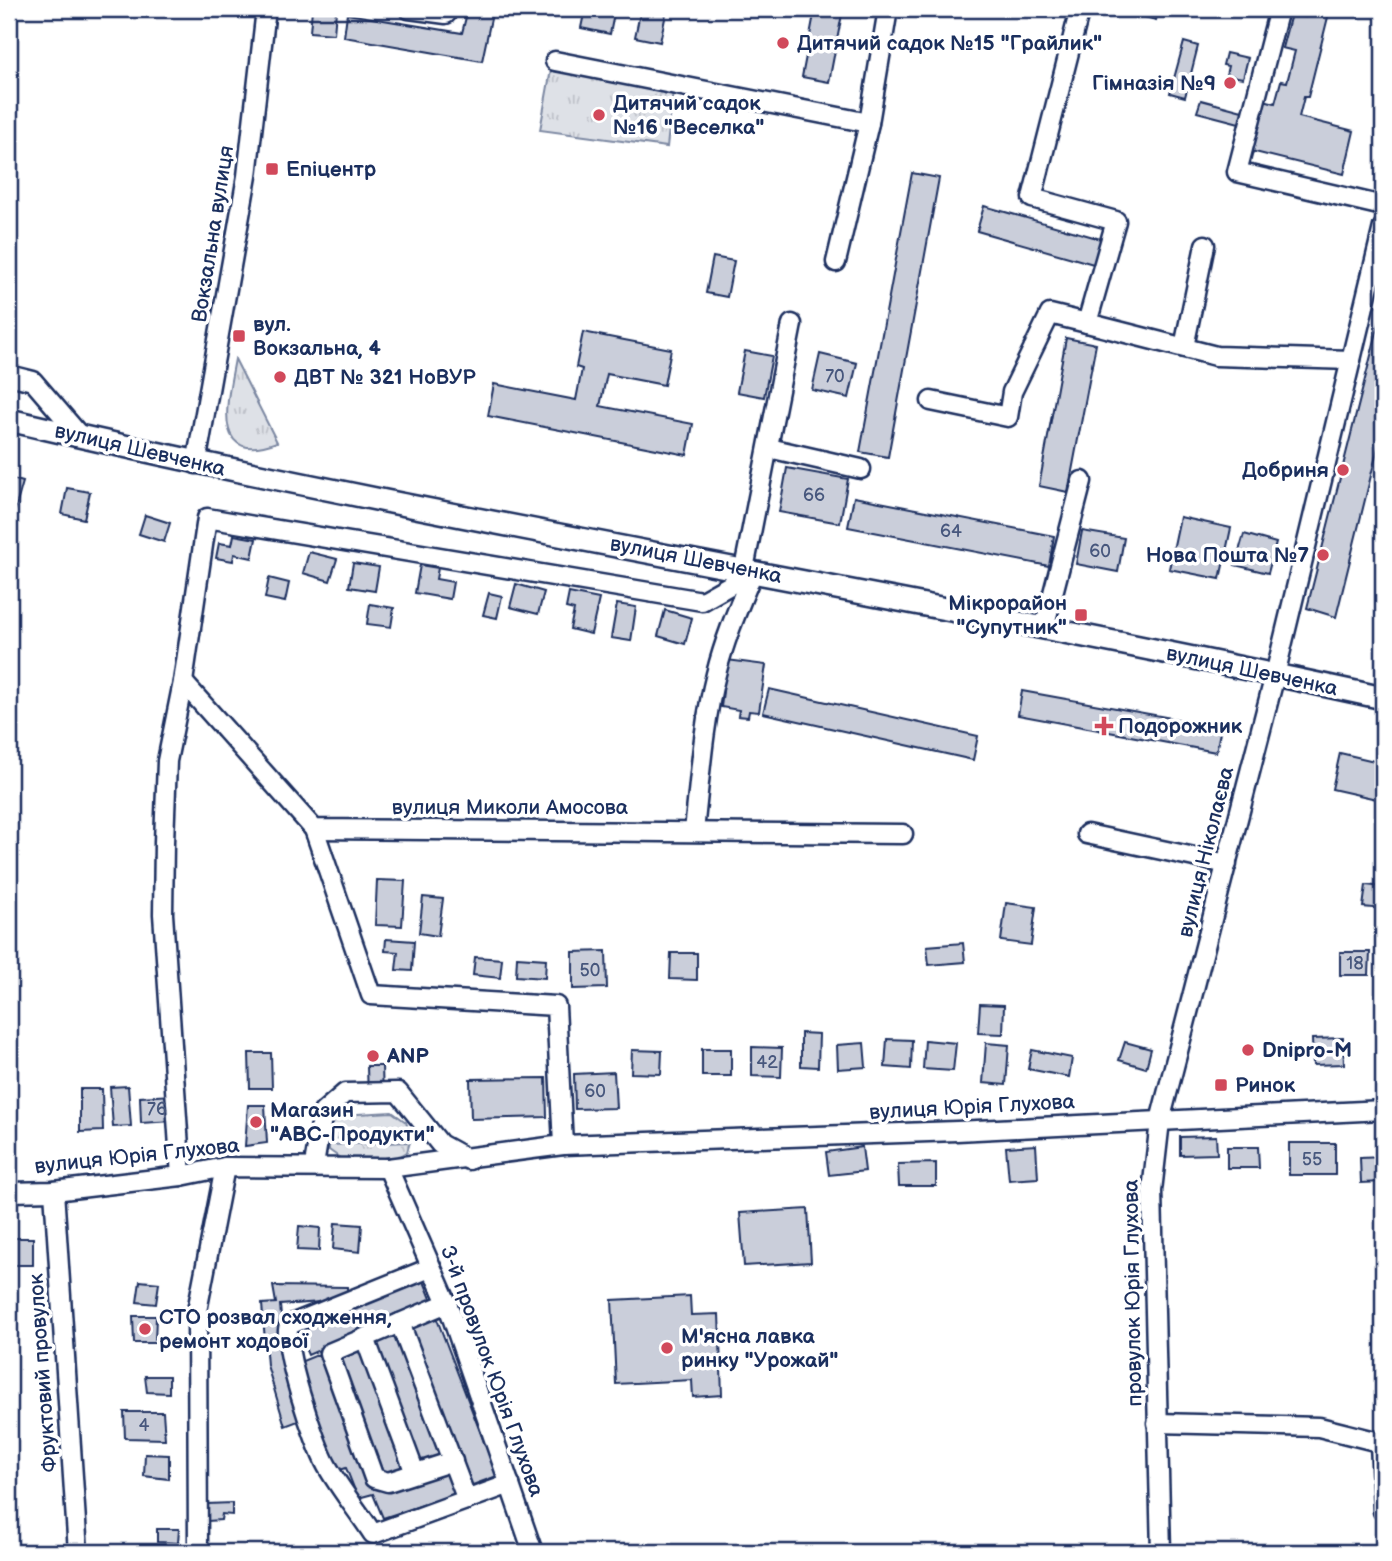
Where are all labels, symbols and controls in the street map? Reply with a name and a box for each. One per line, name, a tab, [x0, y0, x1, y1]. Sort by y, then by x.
place label: Дитячий садок №15 "Грайлик"	[797, 31, 1102, 56]
marker: Дитячий садок №15 "Грайлик"	[775, 35, 791, 51]
place label: Гімназія №9	[1092, 71, 1216, 96]
marker: Гімназія №9	[1222, 75, 1238, 91]
place label: Дитячий садок №16 "Веселка"	[613, 91, 764, 140]
marker: Дитячий садок №16 "Веселка"	[591, 107, 607, 123]
street label: Вокзальна вулиця	[187, 144, 239, 324]
place label: Епіцентр	[286, 157, 377, 182]
marker: Епіцентр	[264, 161, 280, 177]
place label: вул. Вокзальна, 4	[253, 312, 381, 361]
marker: вул. Вокзальна, 4	[231, 328, 247, 344]
place label: ДВТ № 321 НоВУР	[294, 365, 476, 390]
house number: 70	[825, 366, 845, 387]
marker: ДВТ № 321 НоВУР	[272, 369, 288, 385]
street label: вулиця Шевченка	[52, 418, 228, 482]
place label: Добриня	[1242, 458, 1329, 483]
marker: Добриня	[1335, 462, 1351, 478]
house number: 66	[803, 485, 825, 506]
house number: 64	[940, 521, 962, 542]
street label: вулиця Шевченка	[608, 531, 785, 589]
house number: 60	[1089, 541, 1111, 562]
place label: Нова Пошта №7	[1146, 543, 1309, 568]
marker: Нова Пошта №7	[1315, 547, 1331, 563]
place label: Мікрорайон "Супутник"	[948, 591, 1067, 640]
marker: Мікрорайон "Супутник"	[1073, 607, 1089, 623]
street label: вулиця Шевченка	[1164, 641, 1341, 702]
place label: Подорожник	[1118, 714, 1243, 739]
marker: Подорожник	[1096, 718, 1112, 734]
street label: вулиця Ніколаєва	[1173, 764, 1239, 940]
street label: вулиця Миколи Амосова	[392, 795, 629, 820]
house number: 18	[1346, 953, 1364, 974]
house number: 50	[580, 960, 600, 981]
place label: Dnipro-M	[1262, 1038, 1352, 1063]
marker: Dnipro-M	[1240, 1042, 1256, 1058]
place label: ANP	[386, 1044, 430, 1069]
marker: ANP	[365, 1048, 381, 1064]
house number: 42	[756, 1052, 778, 1073]
place label: Ринок	[1235, 1073, 1296, 1098]
marker: Ринок	[1213, 1077, 1229, 1093]
house number: 60	[584, 1081, 606, 1102]
street label: вулиця Юрія Глухова	[869, 1089, 1076, 1125]
place label: Магазин "ABC-Продукти"	[270, 1098, 435, 1147]
house number: 76	[147, 1099, 167, 1120]
marker: Магазин "ABC-Продукти"	[248, 1114, 264, 1130]
street label: вулиця Юрія Глухова	[33, 1133, 241, 1179]
house number: 55	[1302, 1149, 1322, 1170]
street label: провулок Юрія Глухова	[1119, 1179, 1147, 1407]
street label: 3-й провулок Юрія Глухова	[435, 1242, 549, 1501]
street label: Фруктовий провулок	[24, 1273, 62, 1473]
place label: СТО розвал сходження, ремонт ходової	[159, 1305, 392, 1354]
marker: СТО розвал сходження, ремонт ходової	[137, 1321, 153, 1337]
place label: М'ясна лавка ринку "Урожай"	[681, 1324, 838, 1373]
marker: М'ясна лавка ринку "Урожай"	[659, 1340, 675, 1356]
house number: 4	[139, 1415, 150, 1436]

